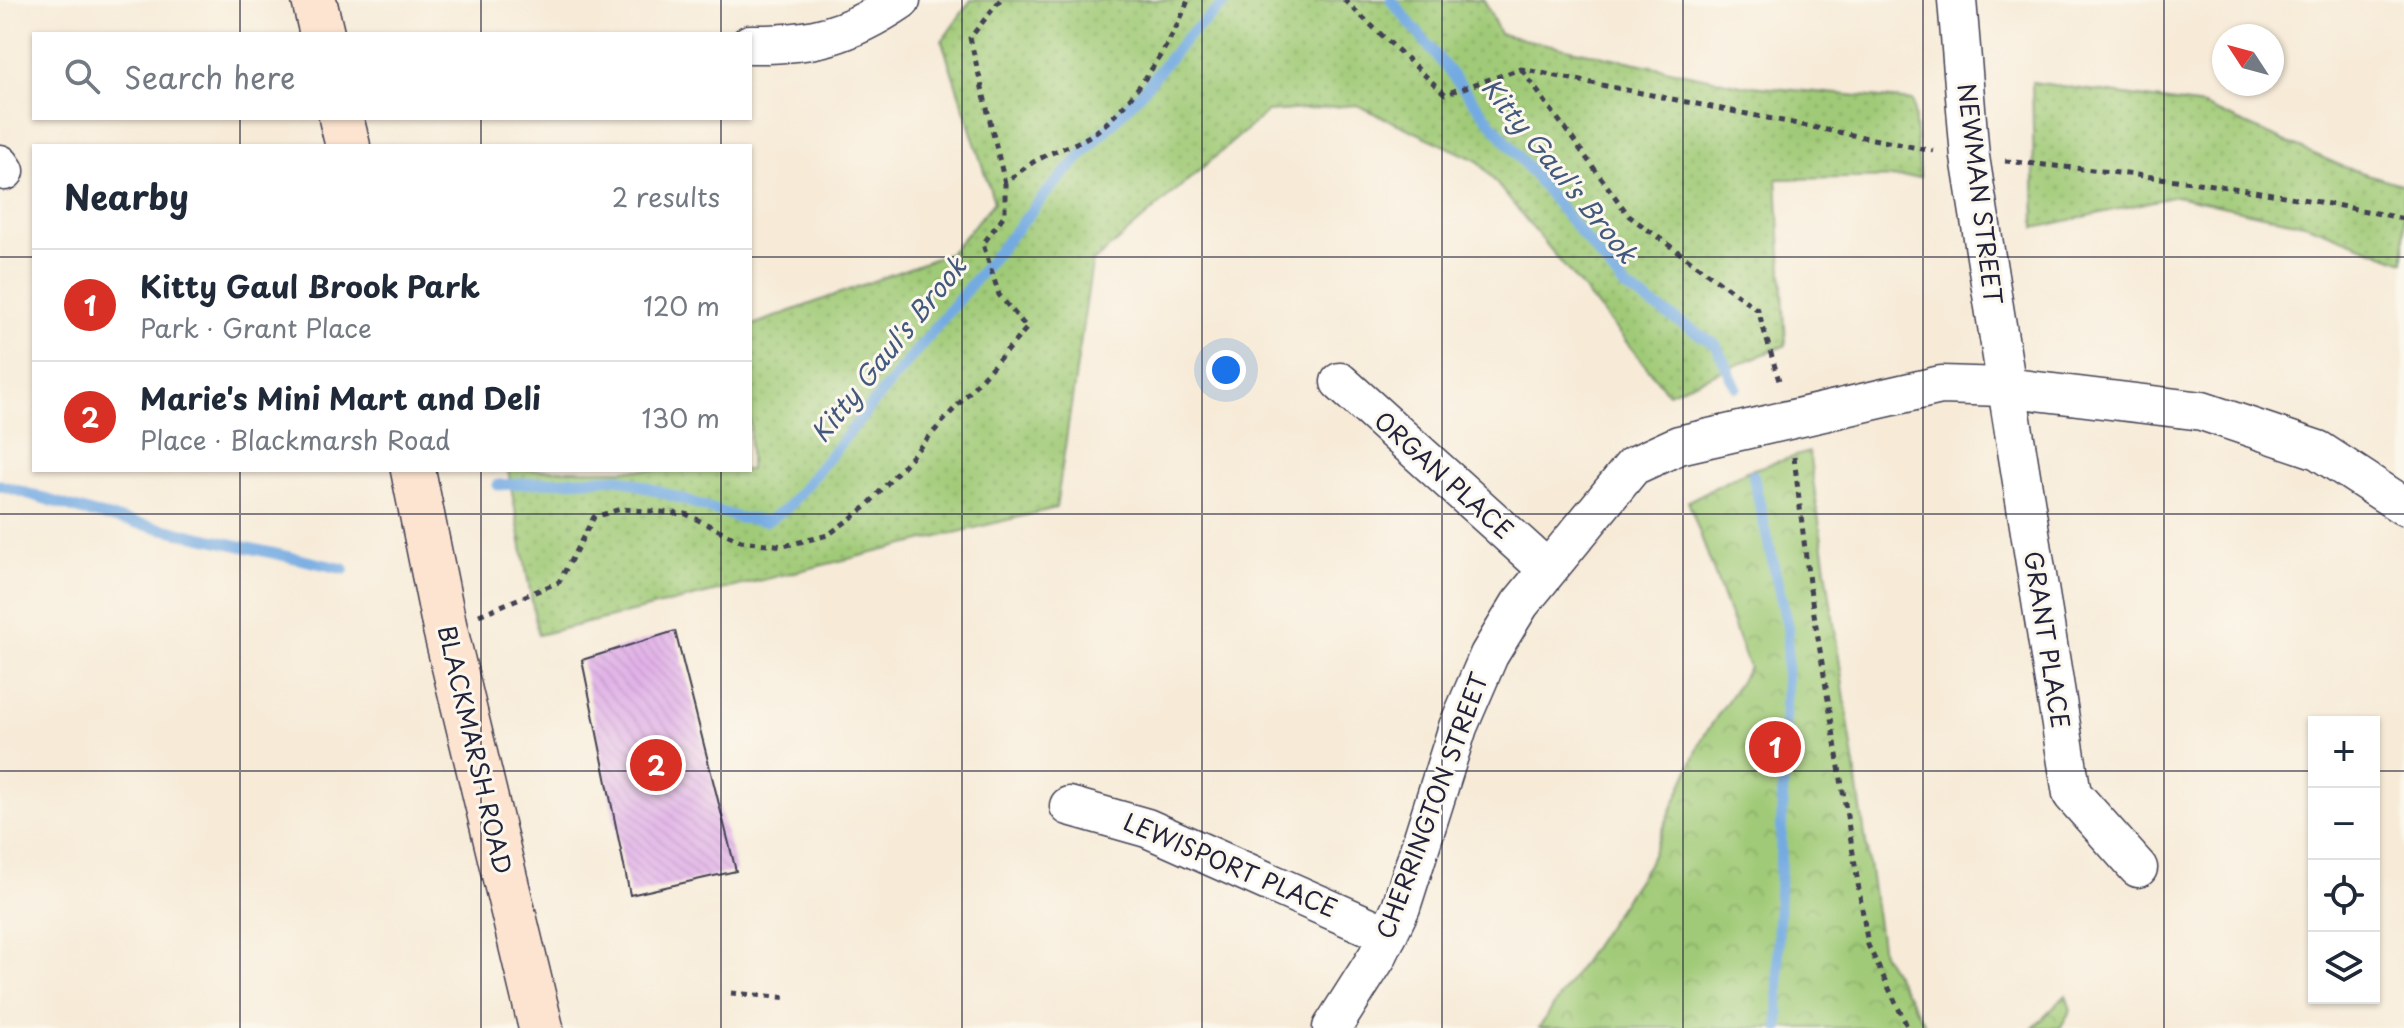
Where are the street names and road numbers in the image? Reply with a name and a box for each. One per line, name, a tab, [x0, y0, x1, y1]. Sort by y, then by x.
street label: NEWMAN STREET	[1950, 81, 2012, 307]
street label: ORGAN PLACE	[1367, 402, 1522, 547]
street label: GRANT PLACE	[2016, 548, 2080, 731]
street label: BLACKMARSH ROAD	[430, 622, 522, 877]
street label: CHERRINGTON STREET	[1366, 666, 1496, 943]
street label: LEWISPORT PLACE	[1118, 803, 1343, 925]

